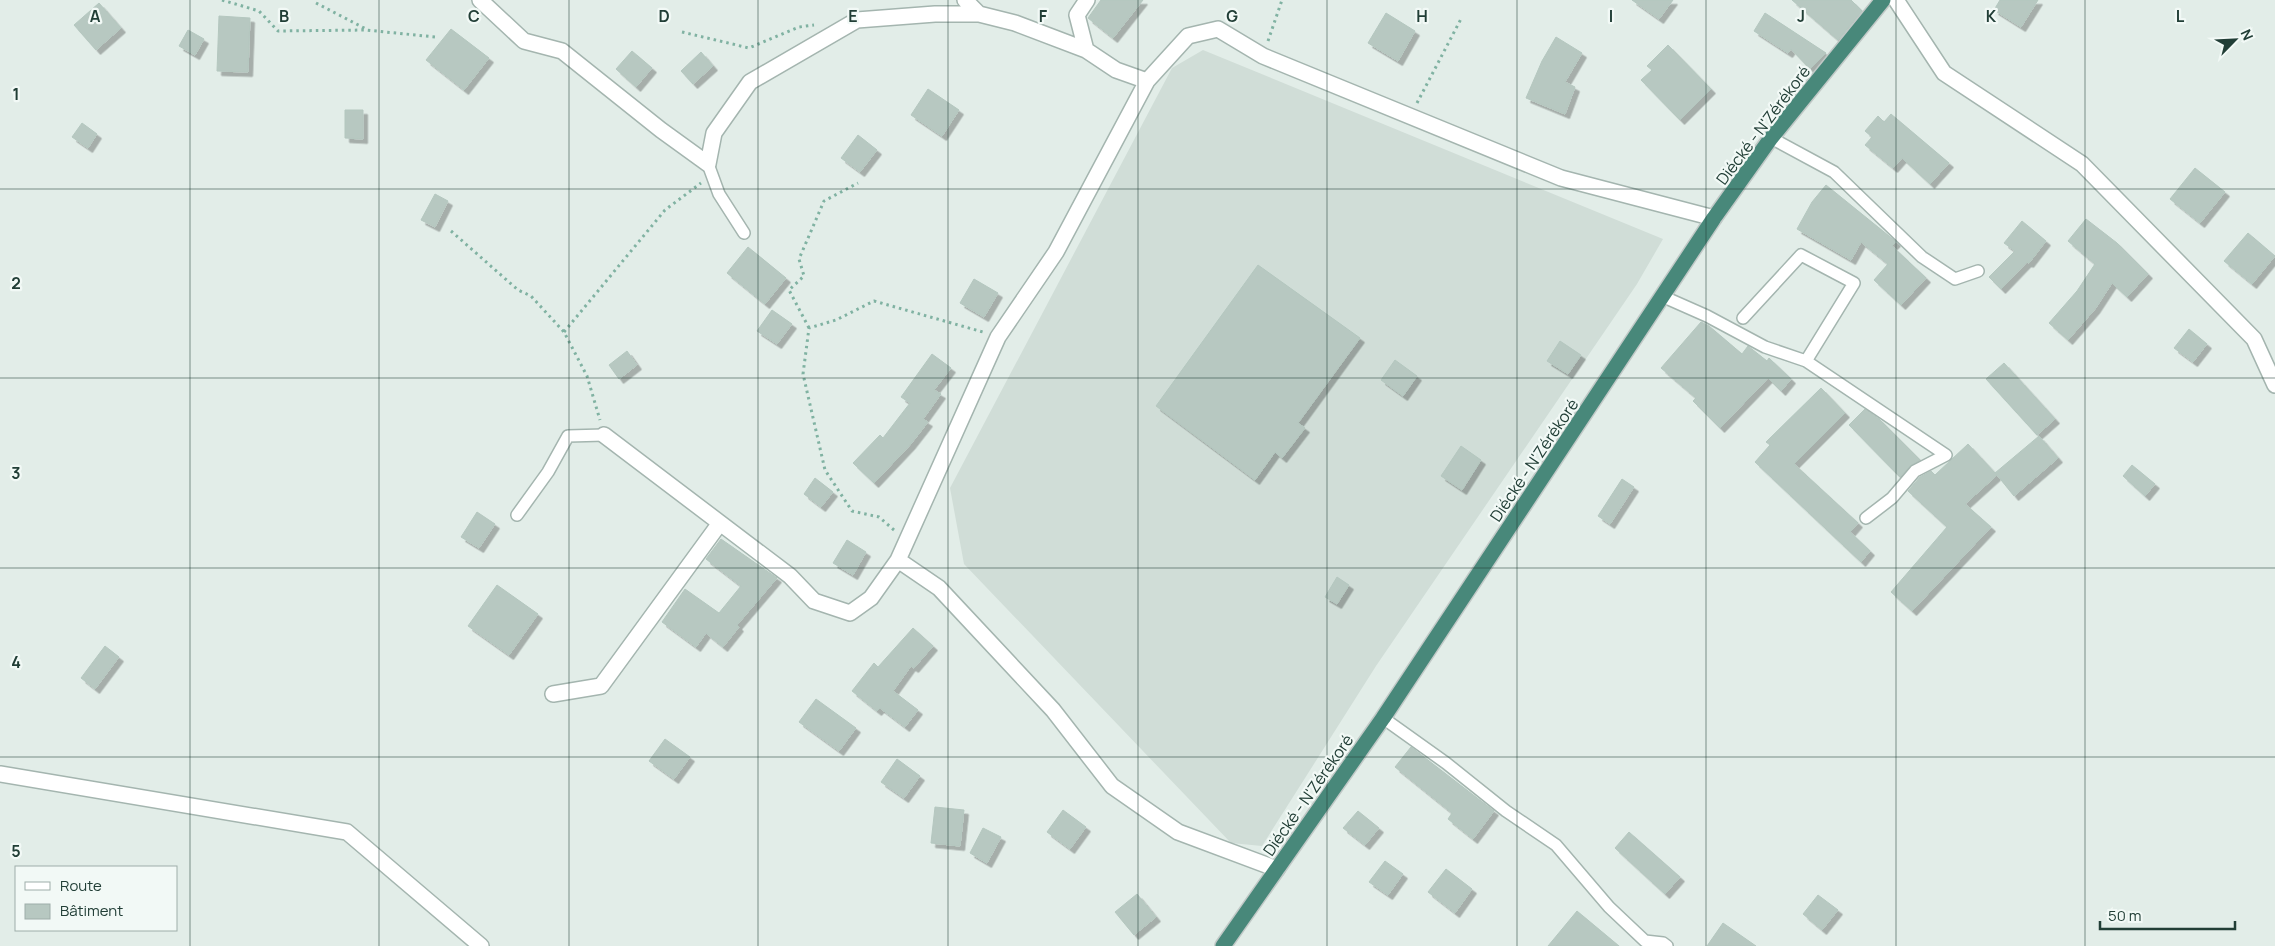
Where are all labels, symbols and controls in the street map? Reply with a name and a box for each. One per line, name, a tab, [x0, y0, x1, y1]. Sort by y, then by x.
text: A	[90, 5, 101, 27]
text: B	[279, 5, 289, 27]
text: C	[468, 5, 480, 27]
text: D	[658, 5, 670, 27]
text: E	[848, 5, 858, 27]
text: F	[1039, 5, 1048, 27]
text: G	[1226, 5, 1238, 27]
text: H	[1416, 5, 1428, 27]
text: I	[1609, 5, 1613, 27]
text: J	[1797, 5, 1805, 27]
text: K	[1986, 5, 1997, 27]
text: L	[2176, 5, 2185, 27]
north arrow	[2210, 15, 2260, 65]
text: N	[2237, 26, 2258, 43]
street label: Diécké - N'Zérékoré	[1711, 61, 1815, 189]
text: 1	[12, 83, 20, 105]
text: 2	[11, 272, 21, 294]
street label: Diécké - N'Zérékoré	[1485, 394, 1583, 526]
text: 3	[11, 462, 21, 484]
text: 4	[11, 651, 21, 673]
street label: Diécké - N'Zérékoré	[1258, 730, 1358, 860]
text: 5	[11, 840, 21, 862]
legend	[15, 866, 178, 931]
text: Route	[60, 875, 102, 896]
scale bar	[2100, 898, 2235, 930]
text: Bâtiment	[60, 900, 123, 921]
text: 50 m	[2108, 905, 2142, 926]

